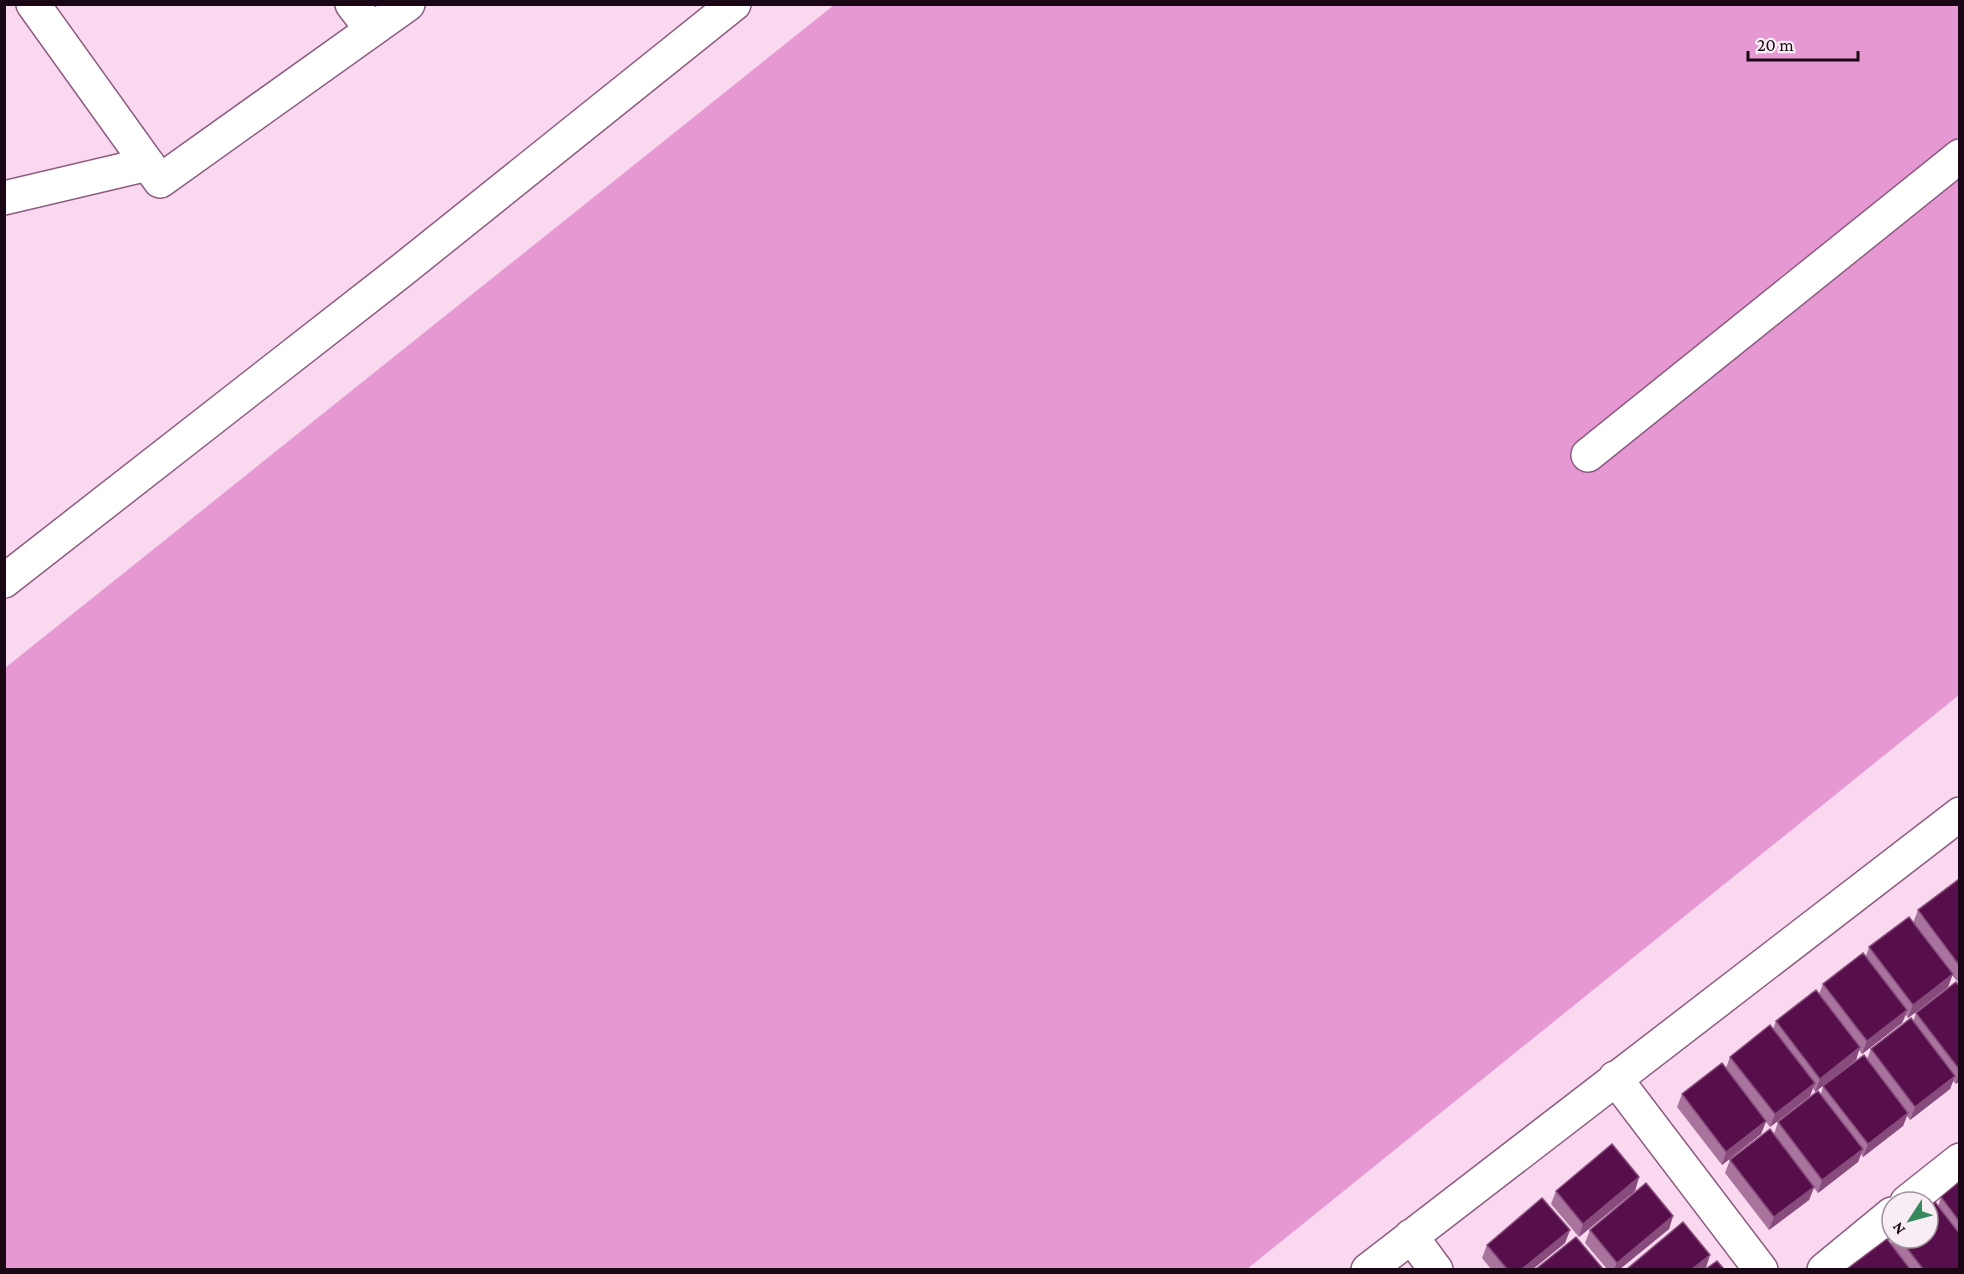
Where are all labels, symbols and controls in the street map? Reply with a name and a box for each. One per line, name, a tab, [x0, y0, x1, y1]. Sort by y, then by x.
scale bar	[1748, 24, 1858, 62]
text: 20 m	[1757, 35, 1794, 55]
north arrow	[1880, 1190, 1940, 1250]
text: N	[1888, 1219, 1908, 1238]

